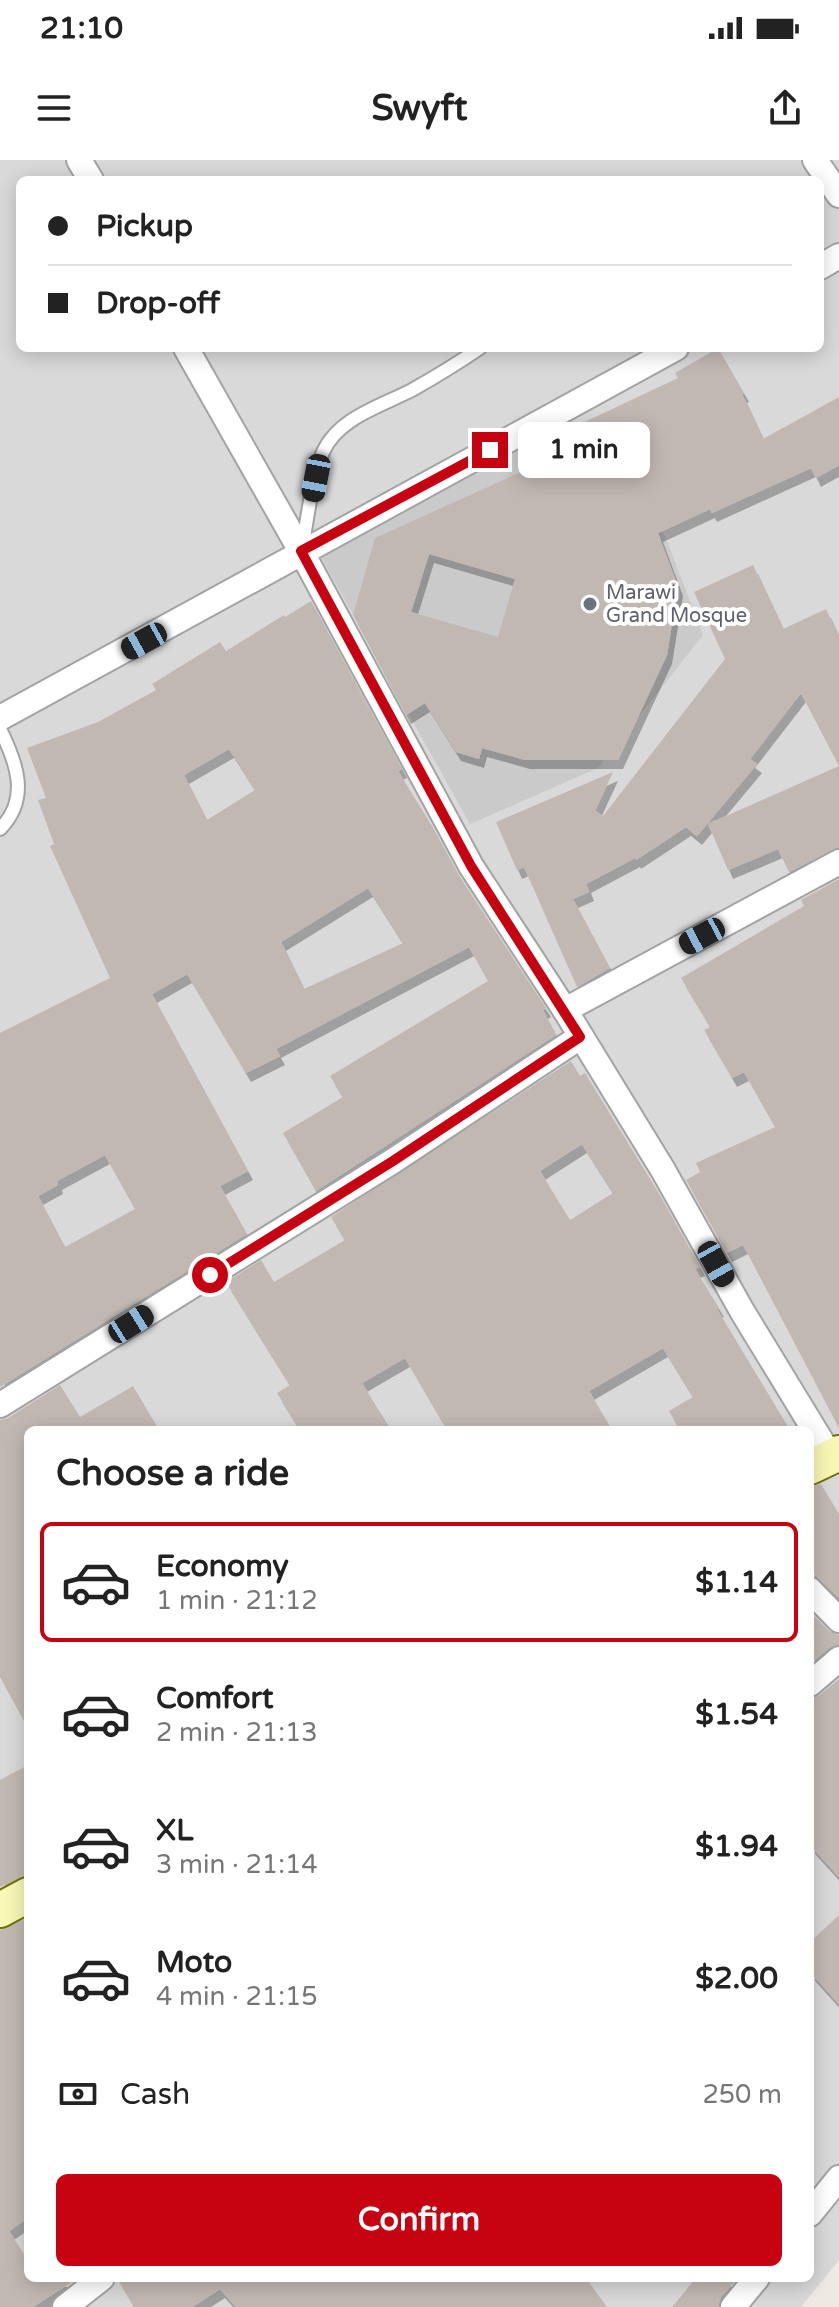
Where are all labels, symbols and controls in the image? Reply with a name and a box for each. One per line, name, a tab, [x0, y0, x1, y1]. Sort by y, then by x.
text: 21:10	[40, 10, 123, 47]
icon: menu	[32, 86, 76, 130]
icon: share	[763, 86, 807, 130]
text: Swyft	[371, 87, 468, 130]
text: Pickup	[96, 208, 193, 245]
text: Drop-off	[96, 285, 220, 322]
callout: 1 min	[518, 422, 650, 478]
route end	[472, 432, 508, 468]
text: 1 min	[549, 434, 619, 465]
car	[300, 452, 332, 504]
place label: Marawi Grand Mosque	[606, 581, 747, 628]
marker: Marawi Grand Mosque	[581, 595, 599, 613]
car	[117, 619, 171, 663]
car	[675, 914, 729, 958]
car	[694, 1237, 738, 1291]
route start	[192, 1257, 228, 1293]
car	[104, 1301, 158, 1347]
text: Choose a ride	[56, 1452, 289, 1495]
icon: car	[60, 1546, 132, 1618]
text: Economy	[156, 1548, 289, 1585]
text: $1.14	[695, 1564, 778, 1601]
text: 1 min · 21:12	[156, 1585, 318, 1616]
icon: car	[60, 1678, 132, 1750]
text: Comfort	[156, 1680, 274, 1717]
text: $1.54	[695, 1696, 778, 1733]
text: 2 min · 21:13	[156, 1717, 318, 1748]
icon: car	[60, 1810, 132, 1882]
text: XL	[156, 1812, 193, 1849]
text: $1.94	[695, 1828, 778, 1865]
text: 3 min · 21:14	[156, 1849, 318, 1880]
icon: car	[60, 1942, 132, 2014]
text: Moto	[156, 1944, 232, 1981]
text: $2.00	[695, 1960, 778, 1997]
text: 4 min · 21:15	[156, 1981, 318, 2012]
icon: cash	[56, 2072, 100, 2116]
text: Cash	[120, 2076, 190, 2113]
text: 250 m	[702, 2079, 782, 2110]
button: Confirm	[56, 2174, 782, 2266]

